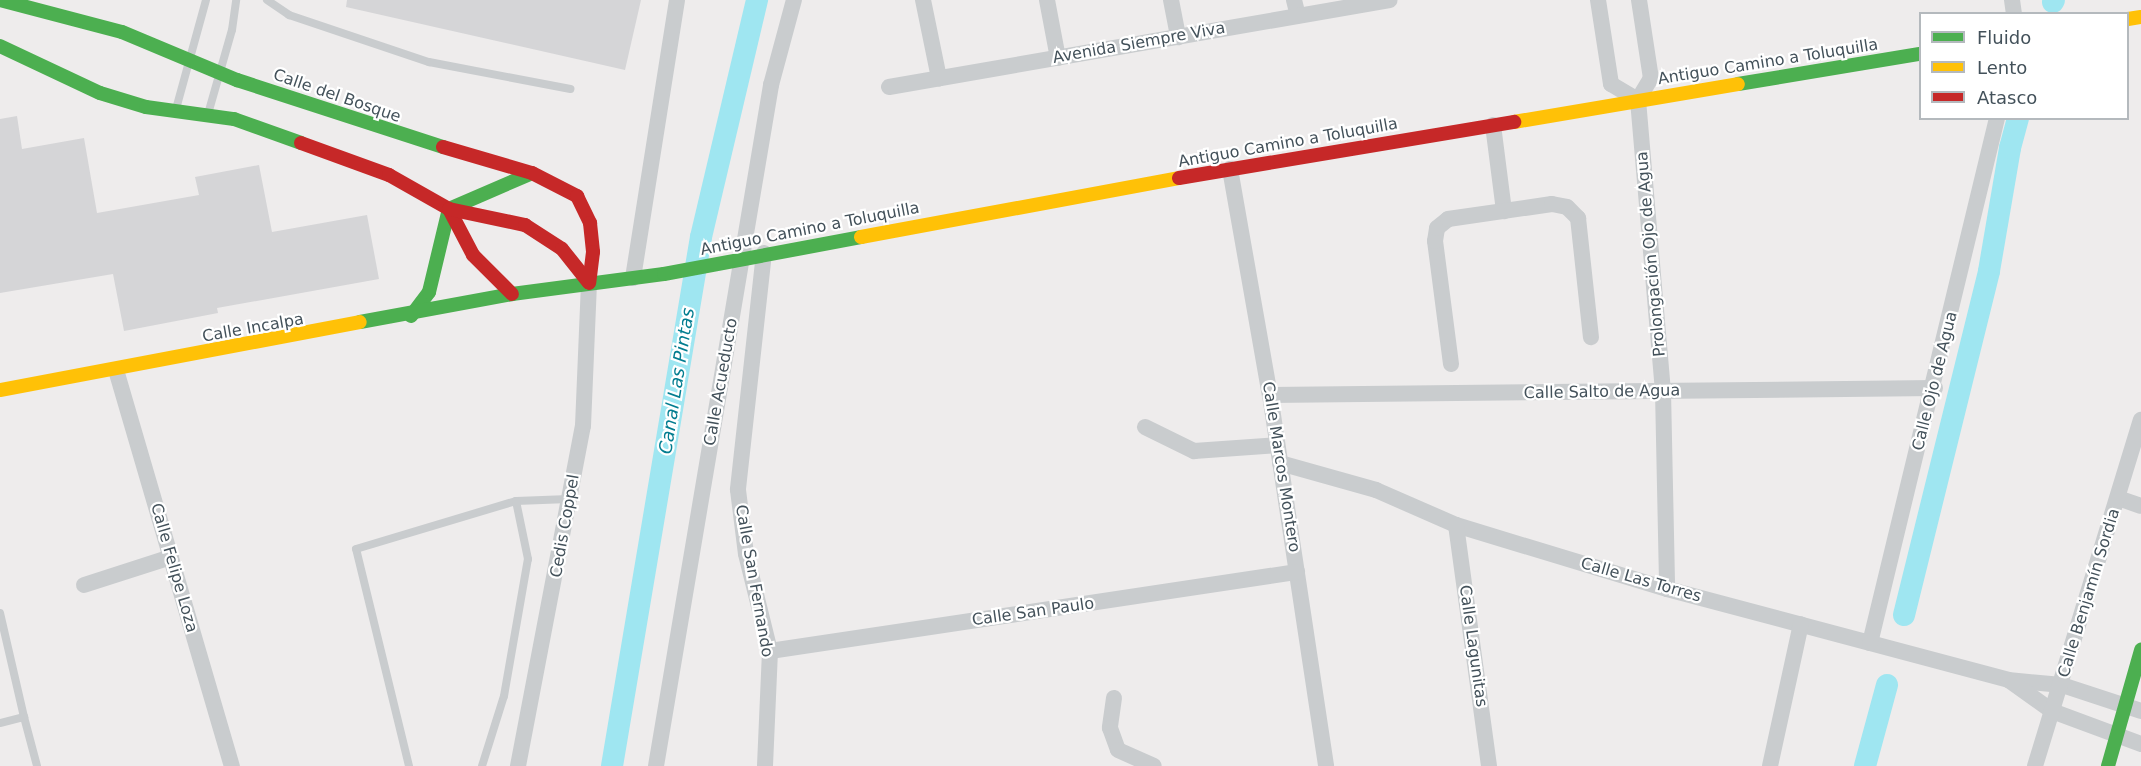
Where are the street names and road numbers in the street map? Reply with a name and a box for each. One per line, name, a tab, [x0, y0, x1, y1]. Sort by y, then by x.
street label: Avenida Siempre Viva	[1051, 18, 1227, 68]
street label: Antiguo Camino a Toluquilla	[1656, 35, 1880, 89]
street label: Calle del Bosque	[271, 65, 403, 127]
street label: Antiguo Camino a Toluquilla	[1177, 114, 1399, 172]
street label: Prolongación Ojo de Agua	[1632, 151, 1670, 357]
street label: Antiguo Camino a Toluquilla	[699, 198, 921, 260]
street label: Calle Ojo de Agua	[1908, 309, 1962, 453]
street label: Calle Incalpa	[201, 310, 305, 346]
street label: Calle Acueducto	[700, 317, 742, 447]
street label: Calle Marcos Montero	[1258, 380, 1304, 554]
street label: Calle Salto de Agua	[1524, 381, 1680, 403]
street label: Cedis Coppel	[546, 473, 584, 579]
street label: Calle Felipe Loza	[146, 501, 202, 635]
street label: Calle San Fernando	[731, 503, 777, 659]
street label: Calle Benjamín Sordia	[2054, 506, 2124, 680]
street label: Calle Las Torres	[1579, 554, 1703, 606]
street label: Calle Lagunitas	[1455, 584, 1491, 708]
street label: Calle San Paulo	[971, 594, 1095, 630]

